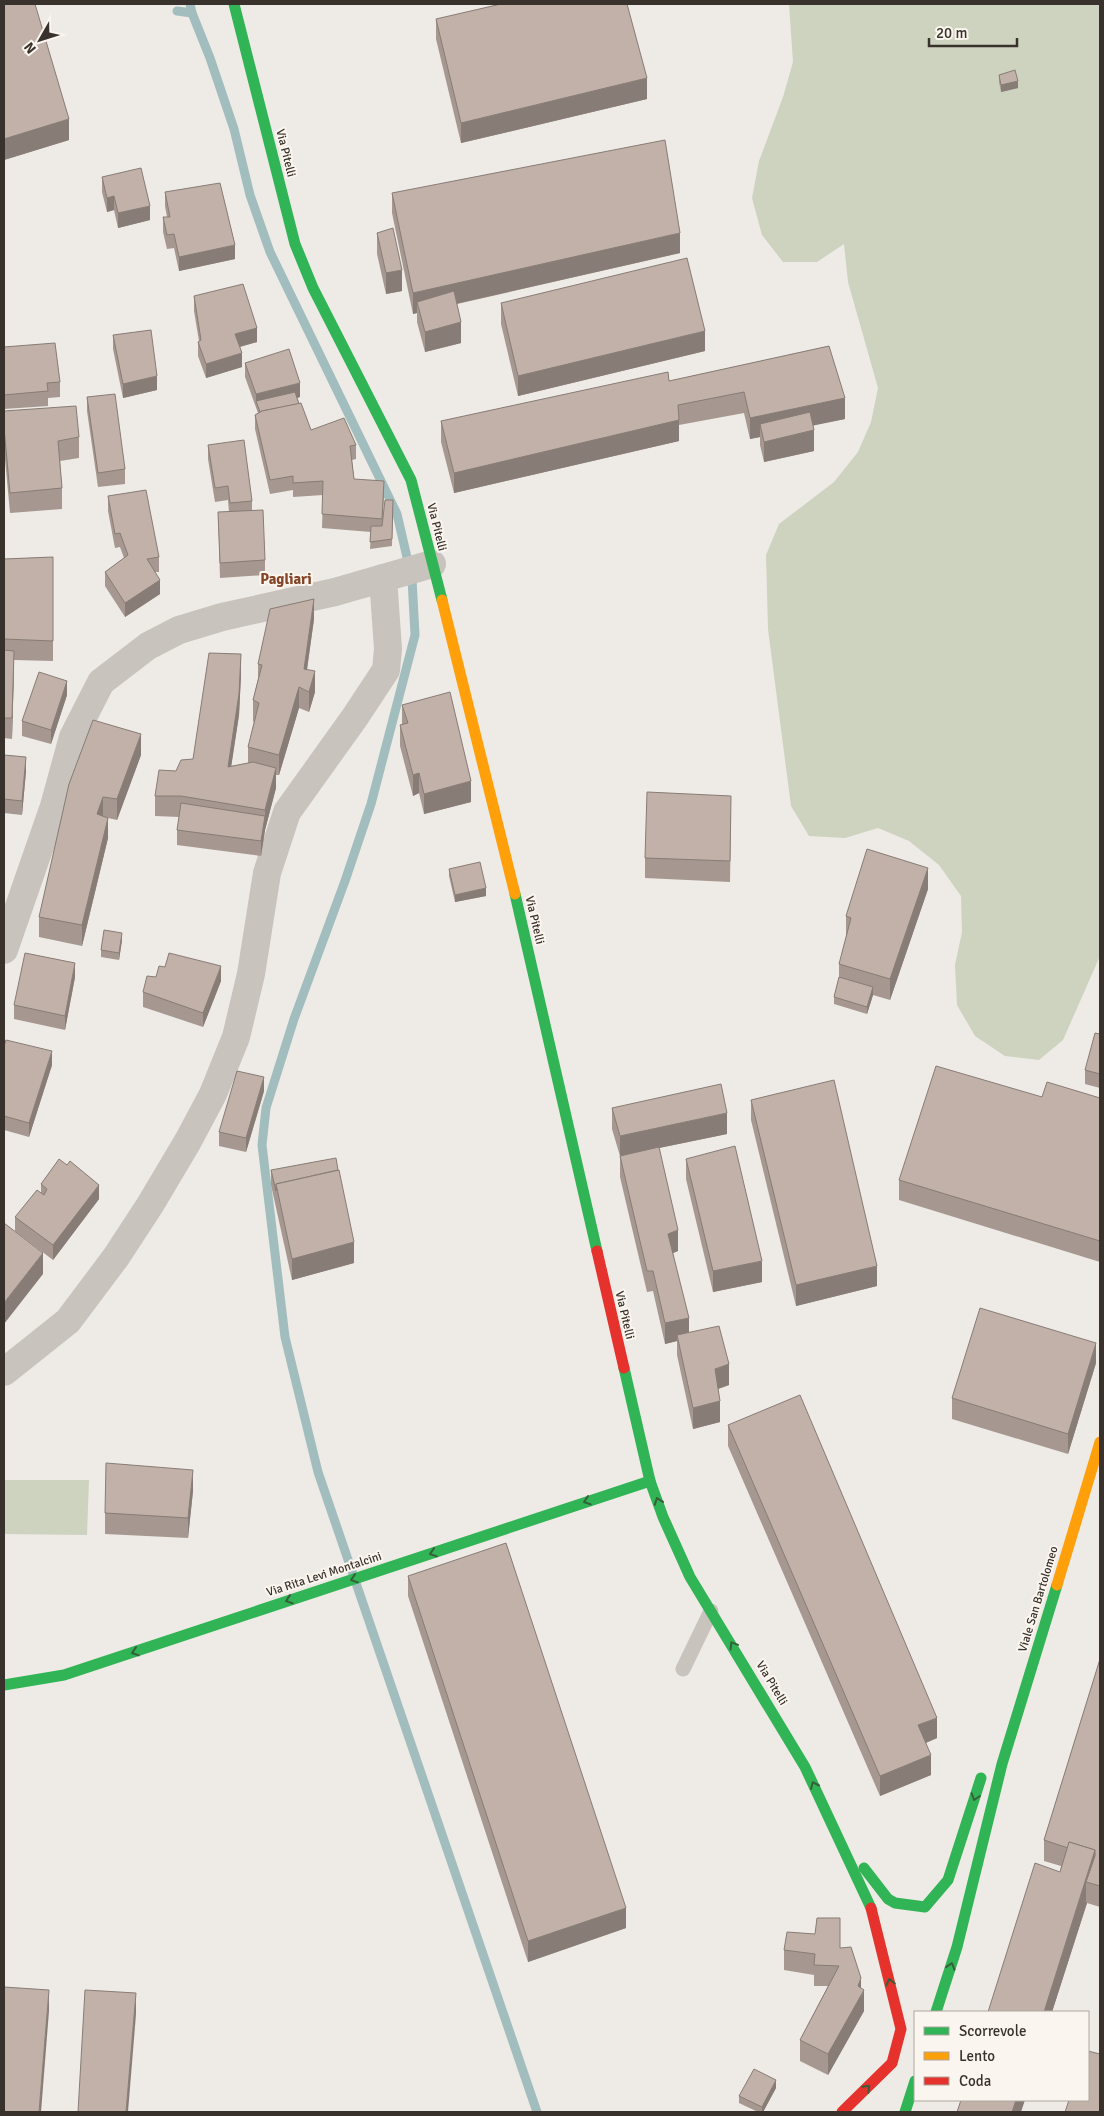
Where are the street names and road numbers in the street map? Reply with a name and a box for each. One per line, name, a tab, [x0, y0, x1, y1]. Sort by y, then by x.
street label: Via Pitelli	[272, 127, 299, 179]
street label: Via Pitelli	[423, 501, 450, 553]
street label: Via Pitelli	[522, 895, 547, 946]
street label: Via Pitelli	[612, 1290, 637, 1341]
street label: Viale San Bartolomeo	[1015, 1544, 1062, 1654]
street label: Via Rita Levi Montalcini	[265, 1549, 384, 1600]
street label: Via Pitelli	[753, 1658, 791, 1708]

